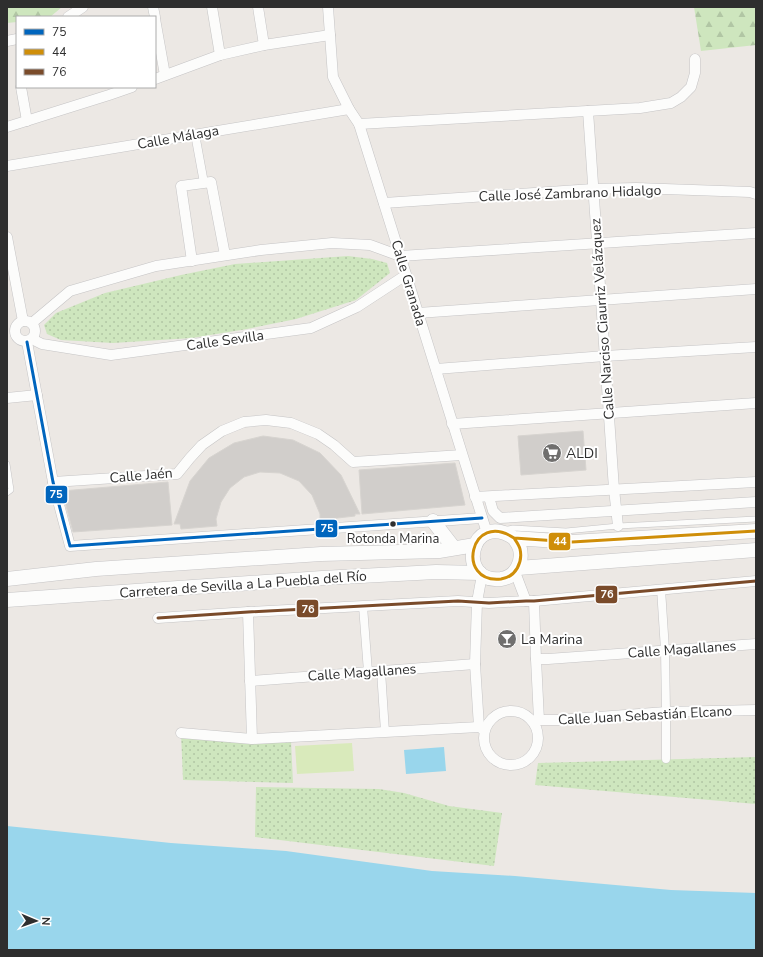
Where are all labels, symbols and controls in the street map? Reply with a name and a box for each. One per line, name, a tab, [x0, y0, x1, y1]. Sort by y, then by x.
legend	[16, 16, 156, 88]
text: 75	[52, 24, 66, 40]
text: 44	[52, 44, 66, 60]
text: 76	[52, 64, 66, 80]
street label: Calle Málaga	[136, 121, 220, 154]
street label: Calle José Zambrano Hidalgo	[478, 181, 662, 206]
street label: Calle Narciso Ciaurriz Velázquez	[586, 217, 619, 420]
street label: Calle Granada	[386, 238, 431, 329]
street label: Calle Sevilla	[185, 326, 265, 355]
supermarket icon: ALDI	[541, 442, 563, 464]
place label: ALDI	[566, 444, 598, 463]
street label: Calle Jaén	[109, 463, 173, 488]
line badge: 75	[45, 485, 68, 504]
text: 75	[49, 487, 63, 502]
line badge: 75	[315, 519, 338, 538]
marker: Rotonda Marina	[388, 519, 398, 529]
text: 75	[320, 521, 334, 536]
place label: Rotonda Marina	[347, 530, 439, 548]
line badge: 44	[548, 532, 571, 551]
text: 44	[553, 534, 567, 549]
street label: Carretera de Sevilla a La Puebla del Río	[119, 566, 368, 603]
line badge: 76	[595, 585, 618, 604]
text: 76	[600, 587, 614, 602]
line badge: 76	[296, 599, 319, 618]
text: 76	[301, 602, 315, 617]
bar icon: La Marina	[496, 628, 518, 650]
place label: La Marina	[521, 630, 583, 649]
street label: Calle Magallanes	[627, 636, 737, 663]
street label: Calle Magallanes	[307, 659, 417, 686]
street label: Calle Juan Sebastián Elcano	[557, 701, 733, 730]
north arrow	[16, 901, 56, 941]
text: N	[38, 917, 53, 926]

